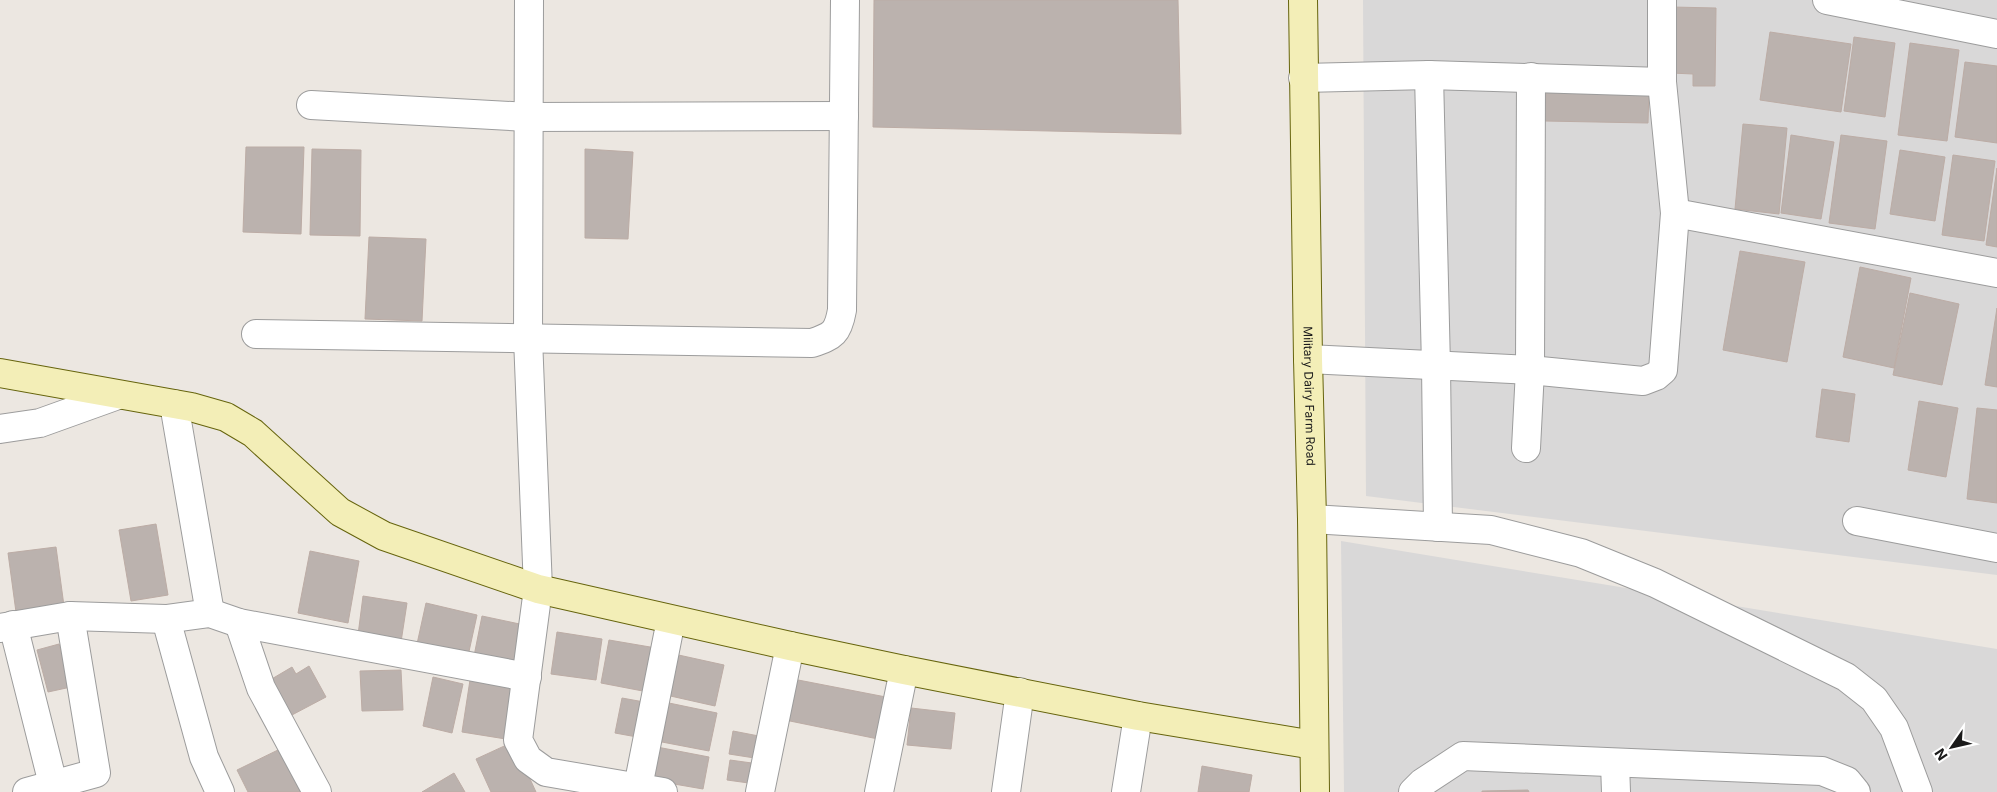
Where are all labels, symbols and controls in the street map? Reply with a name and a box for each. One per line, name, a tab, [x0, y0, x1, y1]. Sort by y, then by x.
street label: Military Dairy Farm Road	[1301, 326, 1319, 466]
north arrow	[1927, 722, 1977, 772]
text: N	[1931, 745, 1951, 764]

